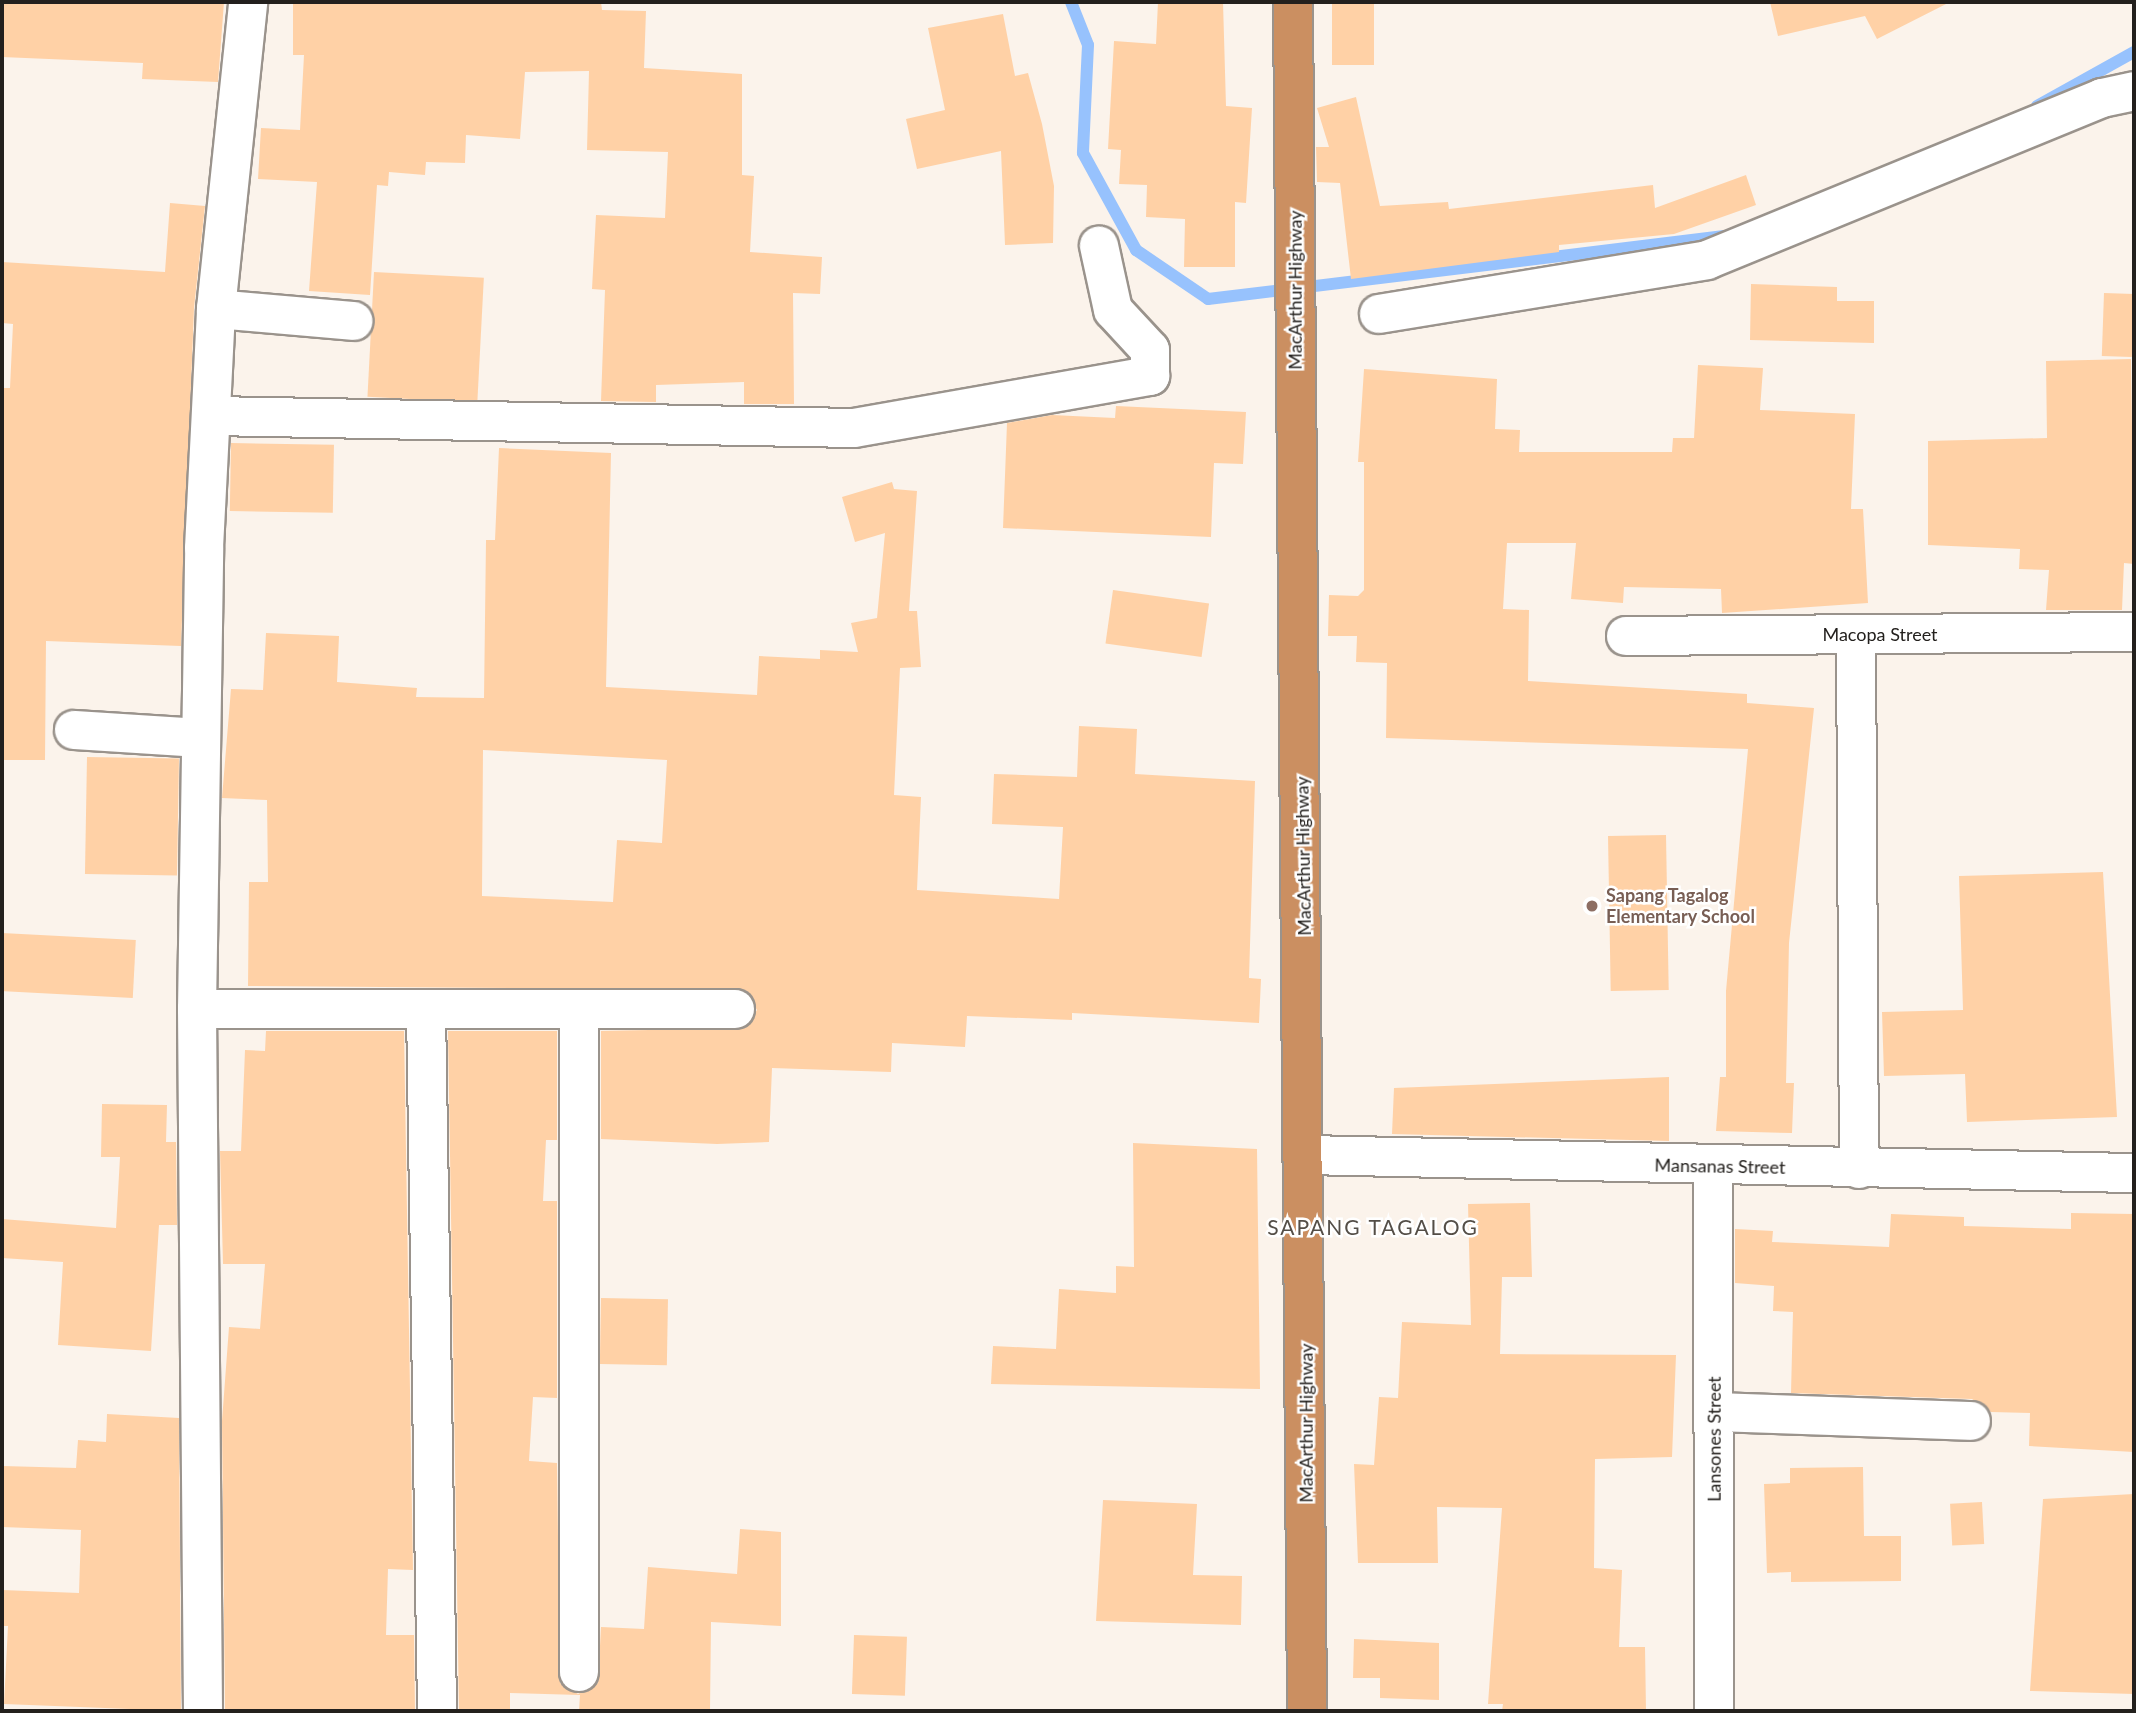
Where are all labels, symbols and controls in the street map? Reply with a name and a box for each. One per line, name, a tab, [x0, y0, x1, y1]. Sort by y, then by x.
street label: MacArthur Highway	[1284, 210, 1306, 370]
street label: Macopa Street	[1822, 623, 1938, 645]
street label: MacArthur Highway	[1291, 776, 1315, 936]
place label: Sapang Tagalog Elementary School	[1606, 885, 1755, 928]
marker: Sapang Tagalog Elementary School	[1584, 898, 1600, 914]
street label: Mansanas Street	[1654, 1154, 1786, 1178]
district label: SAPANG TAGALOG	[1269, 1214, 1477, 1240]
street label: MacArthur Highway	[1295, 1343, 1317, 1503]
street label: Lansones Street	[1703, 1376, 1725, 1502]

